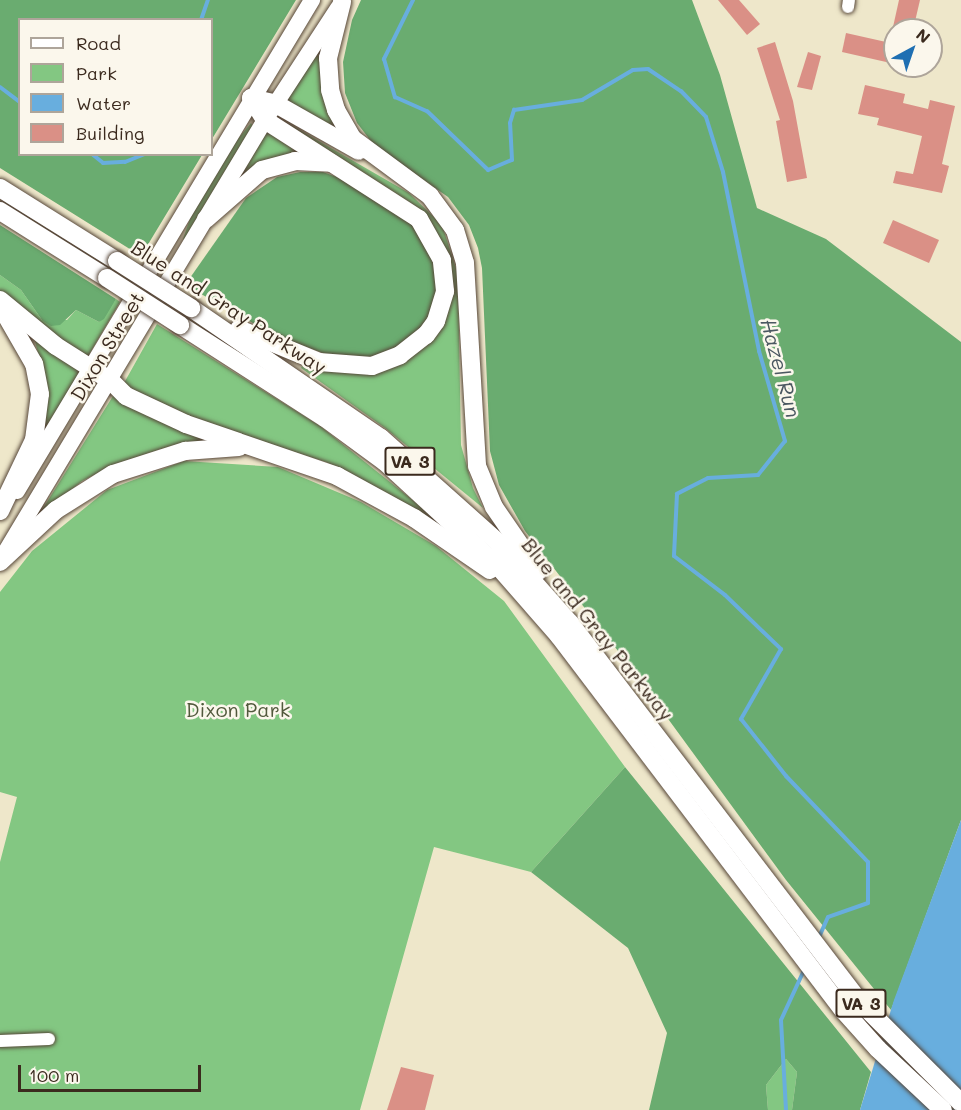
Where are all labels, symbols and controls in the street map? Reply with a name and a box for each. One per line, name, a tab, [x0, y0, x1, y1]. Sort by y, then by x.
legend	[18, 18, 213, 156]
north arrow	[883, 18, 943, 78]
text: N	[912, 23, 935, 47]
text: Road	[76, 31, 121, 55]
text: Park	[76, 61, 117, 85]
text: Water	[76, 91, 131, 115]
text: Building	[76, 121, 144, 145]
street label: Blue and Gray Parkway	[127, 235, 331, 379]
street label: Dixon Street	[65, 287, 149, 405]
water label: Hazel Run	[756, 316, 806, 420]
road number: VA 3	[383, 446, 437, 476]
street label: Blue and Gray Parkway	[517, 533, 679, 725]
park label: Dixon Park	[186, 697, 290, 721]
road number: VA 3	[834, 988, 888, 1018]
scale bar	[21, 1053, 204, 1091]
text: 100 m	[29, 1063, 79, 1087]

